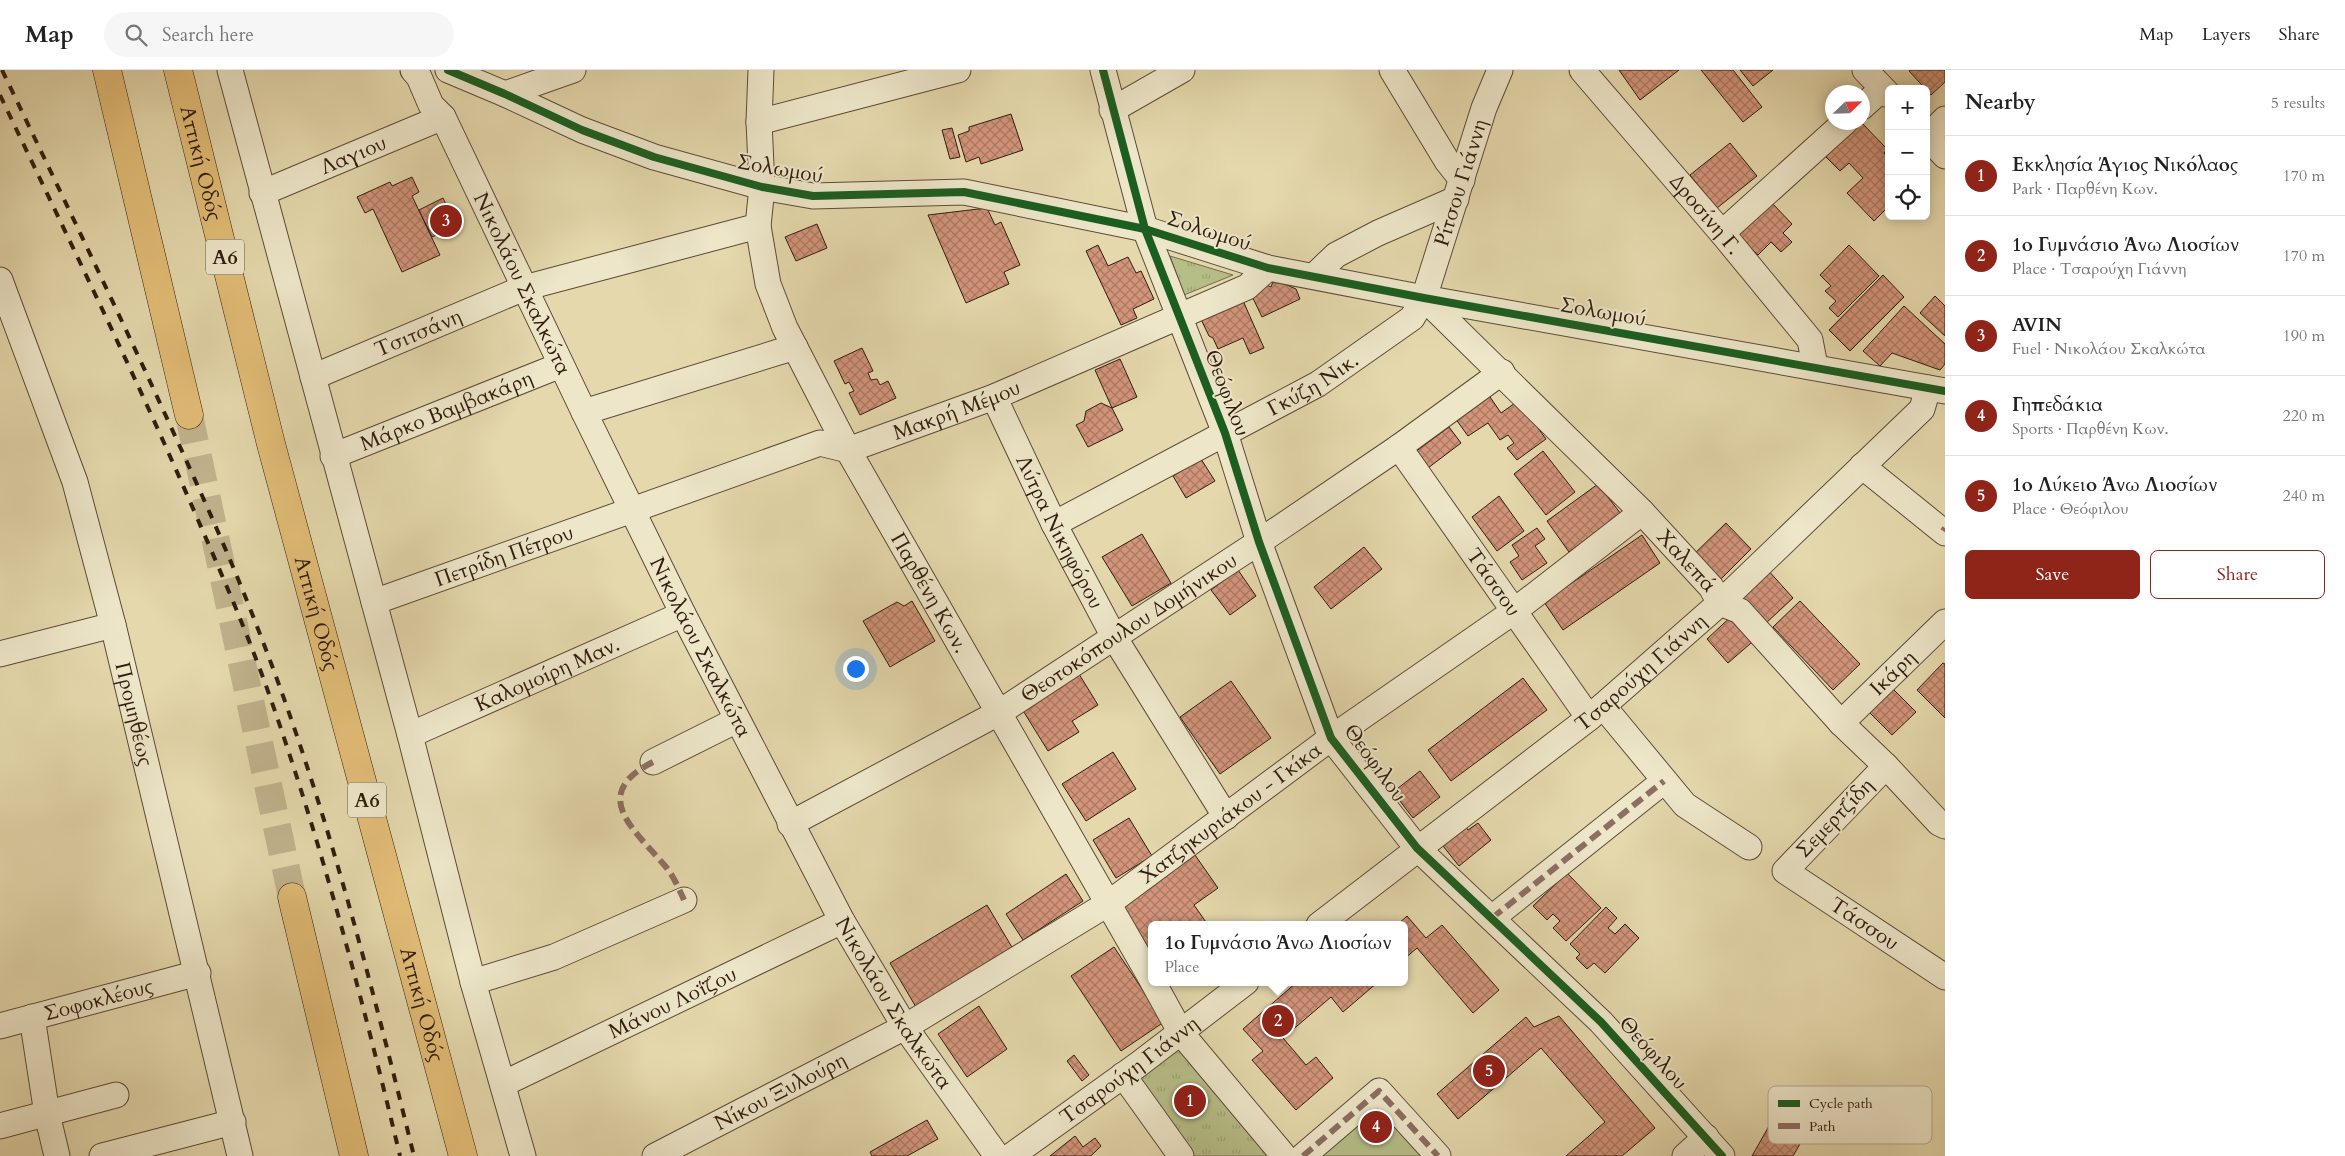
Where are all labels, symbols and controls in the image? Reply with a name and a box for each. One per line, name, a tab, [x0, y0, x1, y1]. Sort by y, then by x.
search box	[104, 12, 454, 57]
text: Map	[25, 18, 74, 51]
icon: search	[122, 21, 150, 49]
text: Search here	[162, 22, 254, 48]
text: Map	[2139, 22, 2174, 47]
text: Layers	[2202, 22, 2251, 47]
text: Share	[2279, 22, 2320, 47]
north arrow	[1825, 85, 1870, 130]
map controls	[1885, 85, 1930, 220]
button: +	[1885, 85, 1930, 130]
text: Nearby	[1965, 88, 2036, 117]
text: 5 results	[2271, 92, 2325, 114]
street label: Αττική Οδός	[173, 102, 229, 224]
street label: Ρίτσου Γιάννη	[1427, 115, 1494, 250]
street label: Λαγιου	[316, 128, 391, 181]
button: −	[1885, 130, 1930, 175]
street label: Σολωμού	[735, 147, 825, 191]
text: Εκκλησία Άγιος Νικόλαος	[2012, 152, 2238, 178]
text: 1	[1977, 165, 1985, 187]
text: 170 m	[2283, 165, 2325, 187]
street label: Δροσίνη Γ.	[1663, 168, 1748, 261]
button: locate	[1885, 175, 1930, 220]
text: Park · Παρθένη Κων.	[2012, 178, 2158, 200]
street label: Νικολάου Σκαλκώτα	[467, 187, 579, 379]
pin: 3	[430, 202, 462, 240]
street label: Σολωμού	[1163, 204, 1255, 258]
text: 1ο Γυμνάσιο Άνω Λιοσίων	[2012, 232, 2239, 258]
road number: Α6	[206, 240, 244, 274]
text: 2	[1977, 245, 1985, 267]
text: 170 m	[2283, 245, 2325, 267]
text: Place · Τσαρούχη Γιάννη	[2012, 258, 2186, 280]
street label: Σολωμού	[1558, 290, 1648, 334]
street label: Τσιτσάνη	[370, 301, 466, 364]
text: AVIN	[2012, 312, 2062, 338]
text: 3	[1977, 325, 1985, 347]
text: 190 m	[2283, 325, 2325, 347]
text: Fuel · Νικολάου Σκαλκώτα	[2012, 338, 2205, 360]
street label: Θεόφιλου	[1197, 346, 1257, 440]
street label: Γκύζη Νικ.	[1262, 346, 1364, 423]
street label: Μάρκο Βαμβακάρη	[356, 363, 537, 458]
street label: Μακρή Μέμου	[889, 373, 1025, 447]
text: Γηπεδάκια	[2012, 392, 2103, 418]
text: 4	[1977, 405, 1985, 427]
text: 220 m	[2283, 405, 2325, 427]
text: Sports · Παρθένη Κων.	[2012, 418, 2169, 440]
street label: Λύτρα Νικηφόρου	[1009, 450, 1111, 614]
text: 1ο Λύκειο Άνω Λιοσίων	[2012, 472, 2217, 498]
text: 5	[1977, 485, 1985, 507]
text: 240 m	[2283, 485, 2325, 507]
text: Place · Θεόφιλου	[2012, 498, 2129, 520]
street label: Πετρίδη Πέτρου	[431, 518, 577, 594]
street label: Χαλεπά	[1650, 523, 1724, 599]
street label: Παρθένη Κων.	[884, 527, 976, 658]
street label: Τάσσου	[1460, 542, 1528, 622]
street label: Θεοτοκόπουλου Δομήνικου	[1015, 546, 1243, 709]
button: Save	[1965, 550, 2140, 599]
button: Share	[2150, 550, 2325, 599]
street label: Νικολάου Σκαλκώτα	[643, 552, 759, 742]
street label: Αττική Οδός	[287, 553, 346, 674]
street label: Τσαρούχη Γιάννη	[1569, 607, 1713, 738]
street label: Καλομοίρη Μαν.	[470, 629, 624, 719]
street label: Ικάρη	[1863, 643, 1922, 702]
your location	[843, 656, 869, 682]
street label: Προμηθέως	[108, 659, 161, 769]
street label: Θεόφιλου	[1337, 718, 1413, 808]
street label: Χατζηκυριάκου - Γκίκα	[1133, 735, 1327, 890]
street label: Σεμερτζίδη	[1790, 772, 1880, 864]
road number: Α6	[348, 782, 386, 818]
street label: Τάσσου	[1824, 890, 1905, 957]
street label: Νικολάου Σκαλκώτα	[828, 911, 959, 1095]
popup	[1148, 921, 1408, 986]
text: 1ο Γυμνάσιο Άνω Λιοσίων	[1164, 930, 1392, 956]
street label: Αττική Οδός	[393, 944, 452, 1065]
text: Place	[1164, 956, 1199, 978]
street label: Μάνου Λοΐζου	[604, 959, 741, 1046]
street label: Σοφοκλέους	[41, 971, 156, 1028]
pin: 2	[1262, 1002, 1294, 1040]
street label: Τσαρούχη Γιάννη	[1054, 1009, 1205, 1131]
street label: Θεόφιλου	[1612, 1010, 1694, 1096]
street label: Νίκου Ξυλούρη	[709, 1045, 851, 1137]
pin: 5	[1473, 1052, 1505, 1090]
pin: 1	[1174, 1082, 1206, 1120]
legend	[1768, 1086, 1932, 1144]
text: Cycle path	[1809, 1094, 1873, 1113]
pin: 4	[1360, 1108, 1392, 1146]
text: Path	[1809, 1117, 1836, 1136]

